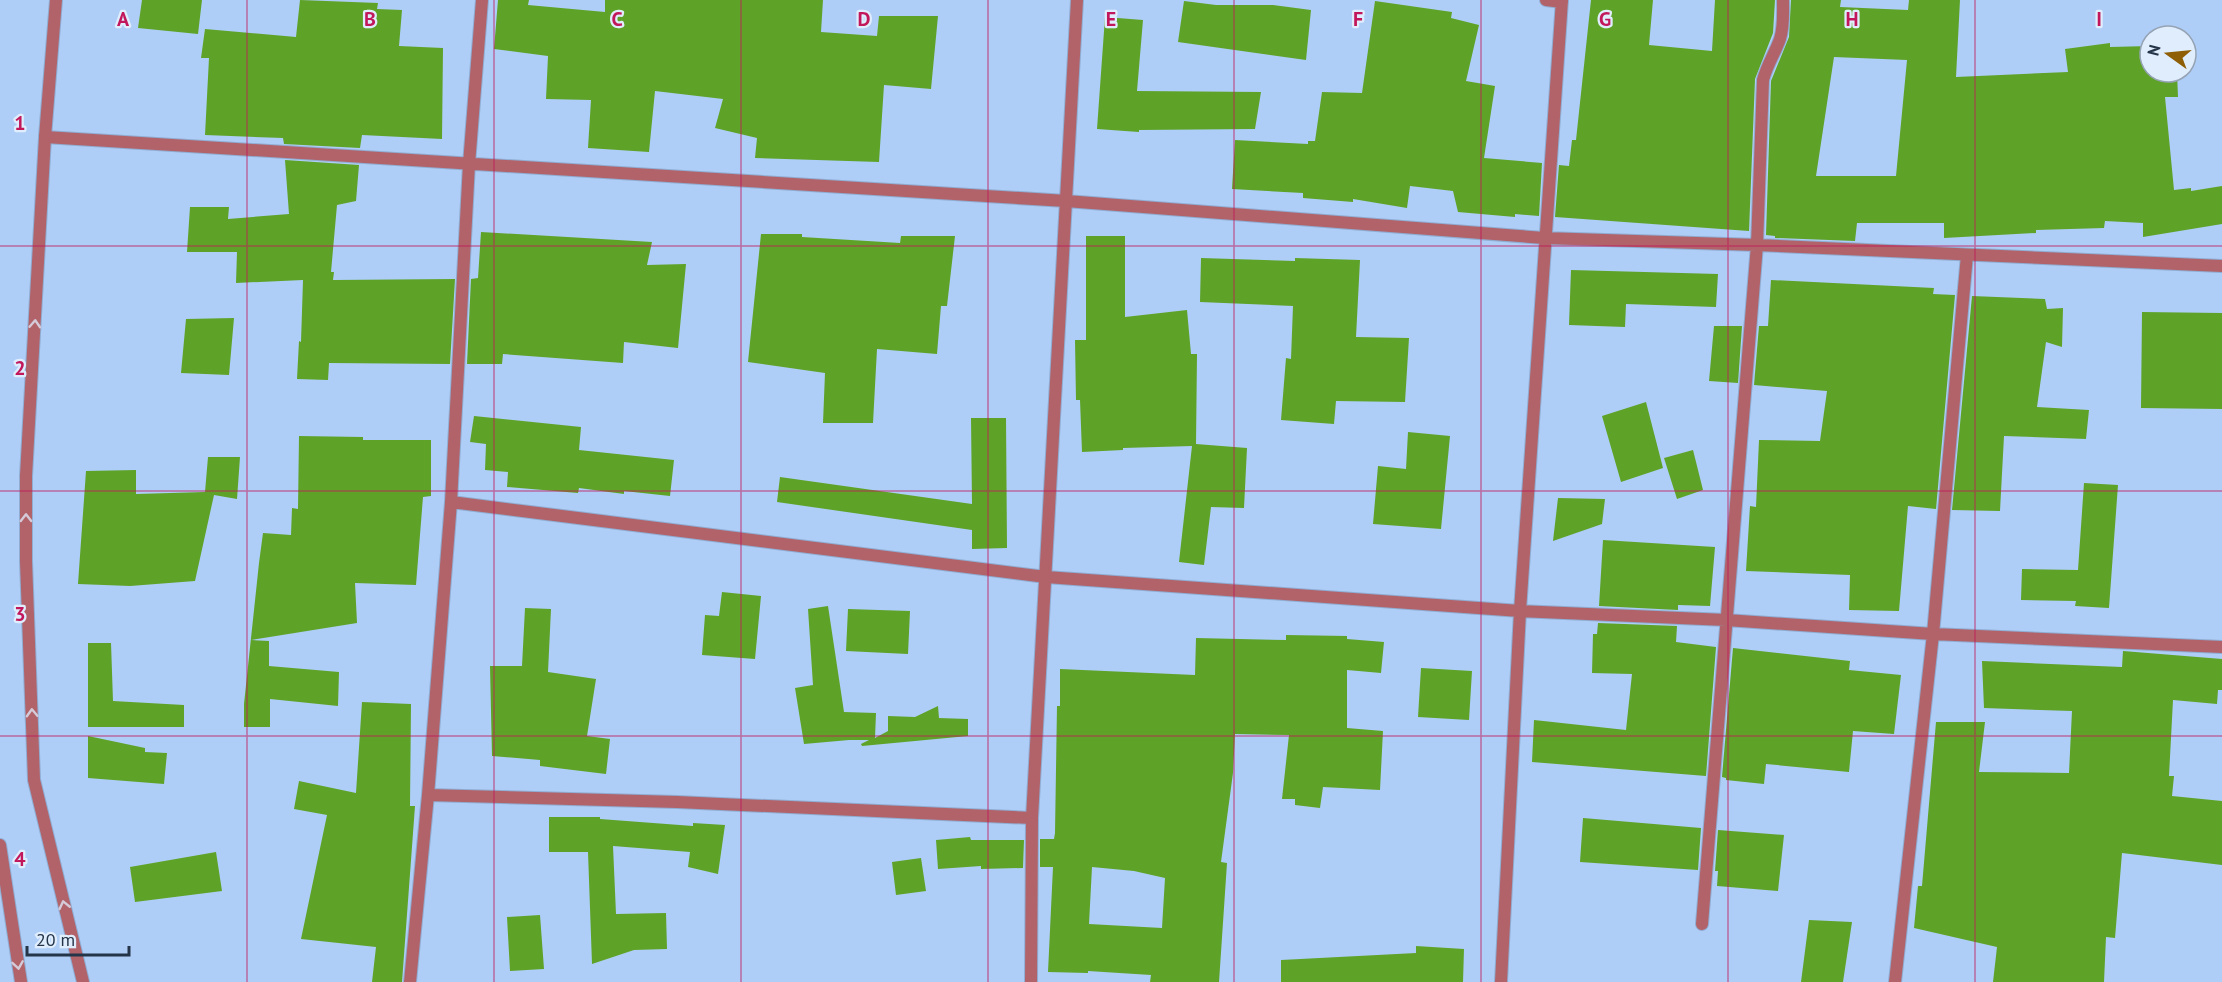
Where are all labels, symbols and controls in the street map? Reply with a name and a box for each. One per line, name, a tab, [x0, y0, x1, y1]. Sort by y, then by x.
text: A	[117, 6, 130, 32]
text: B	[364, 6, 376, 32]
text: C	[611, 6, 623, 32]
text: D	[858, 6, 871, 32]
text: E	[1106, 6, 1116, 32]
text: F	[1353, 6, 1363, 32]
text: G	[1599, 6, 1611, 32]
text: H	[1845, 6, 1859, 32]
text: I	[2096, 6, 2102, 32]
north arrow	[2138, 24, 2198, 84]
text: N	[2142, 42, 2165, 58]
text: 1	[14, 110, 26, 136]
one-way arrow	[28, 319, 41, 328]
text: 2	[14, 355, 26, 381]
one-way arrow	[20, 514, 32, 523]
text: 3	[14, 601, 26, 627]
one-way arrow	[25, 709, 38, 718]
text: 4	[14, 846, 26, 872]
one-way arrow	[58, 900, 71, 910]
scale bar	[27, 919, 129, 957]
text: 20 m	[36, 928, 75, 951]
one-way arrow	[12, 960, 24, 969]

